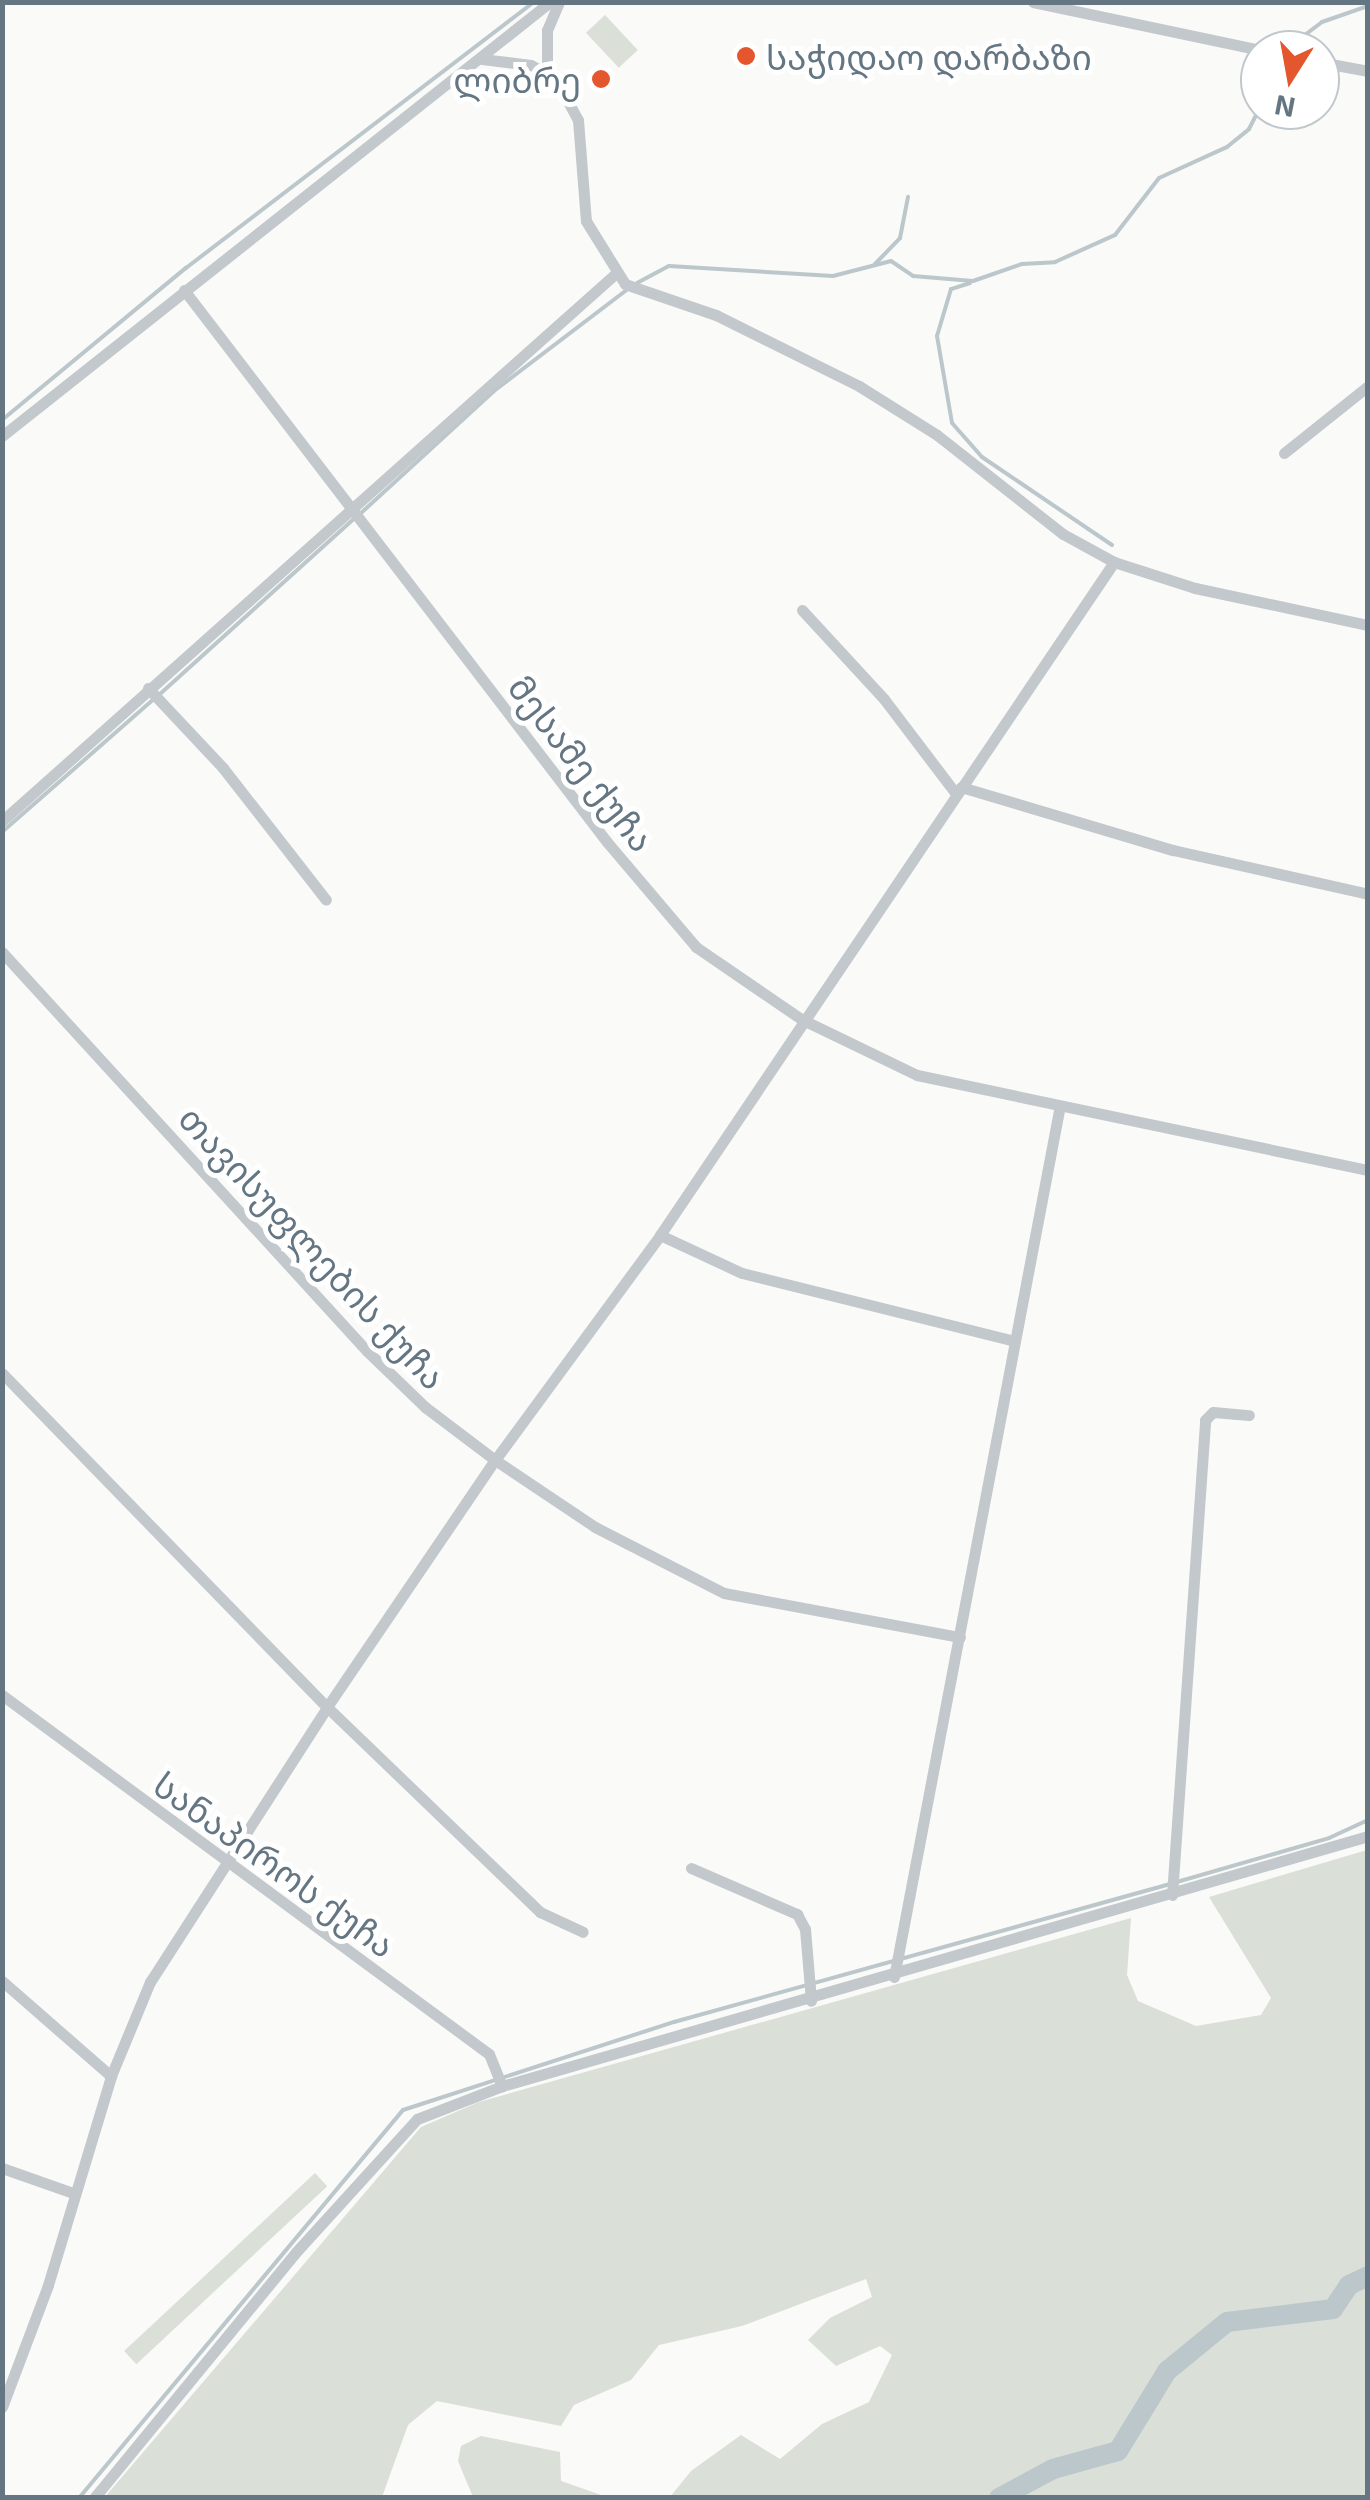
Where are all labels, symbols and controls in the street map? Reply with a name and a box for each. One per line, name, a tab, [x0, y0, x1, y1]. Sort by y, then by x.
north arrow	[1240, 30, 1340, 130]
place label: საჭიდაო დარბაზი	[766, 35, 1092, 77]
marker: საჭიდაო დარბაზი	[735, 45, 757, 67]
place label: ლიბრე	[453, 58, 581, 100]
marker: ლიბრე	[590, 68, 612, 90]
text: N	[1271, 89, 1298, 126]
street label: მესამე ქუჩა	[500, 667, 664, 859]
street label: თავისუფლების ქუჩა	[171, 1097, 455, 1397]
street label: სანაპიროს ქუჩა	[146, 1762, 404, 1966]

